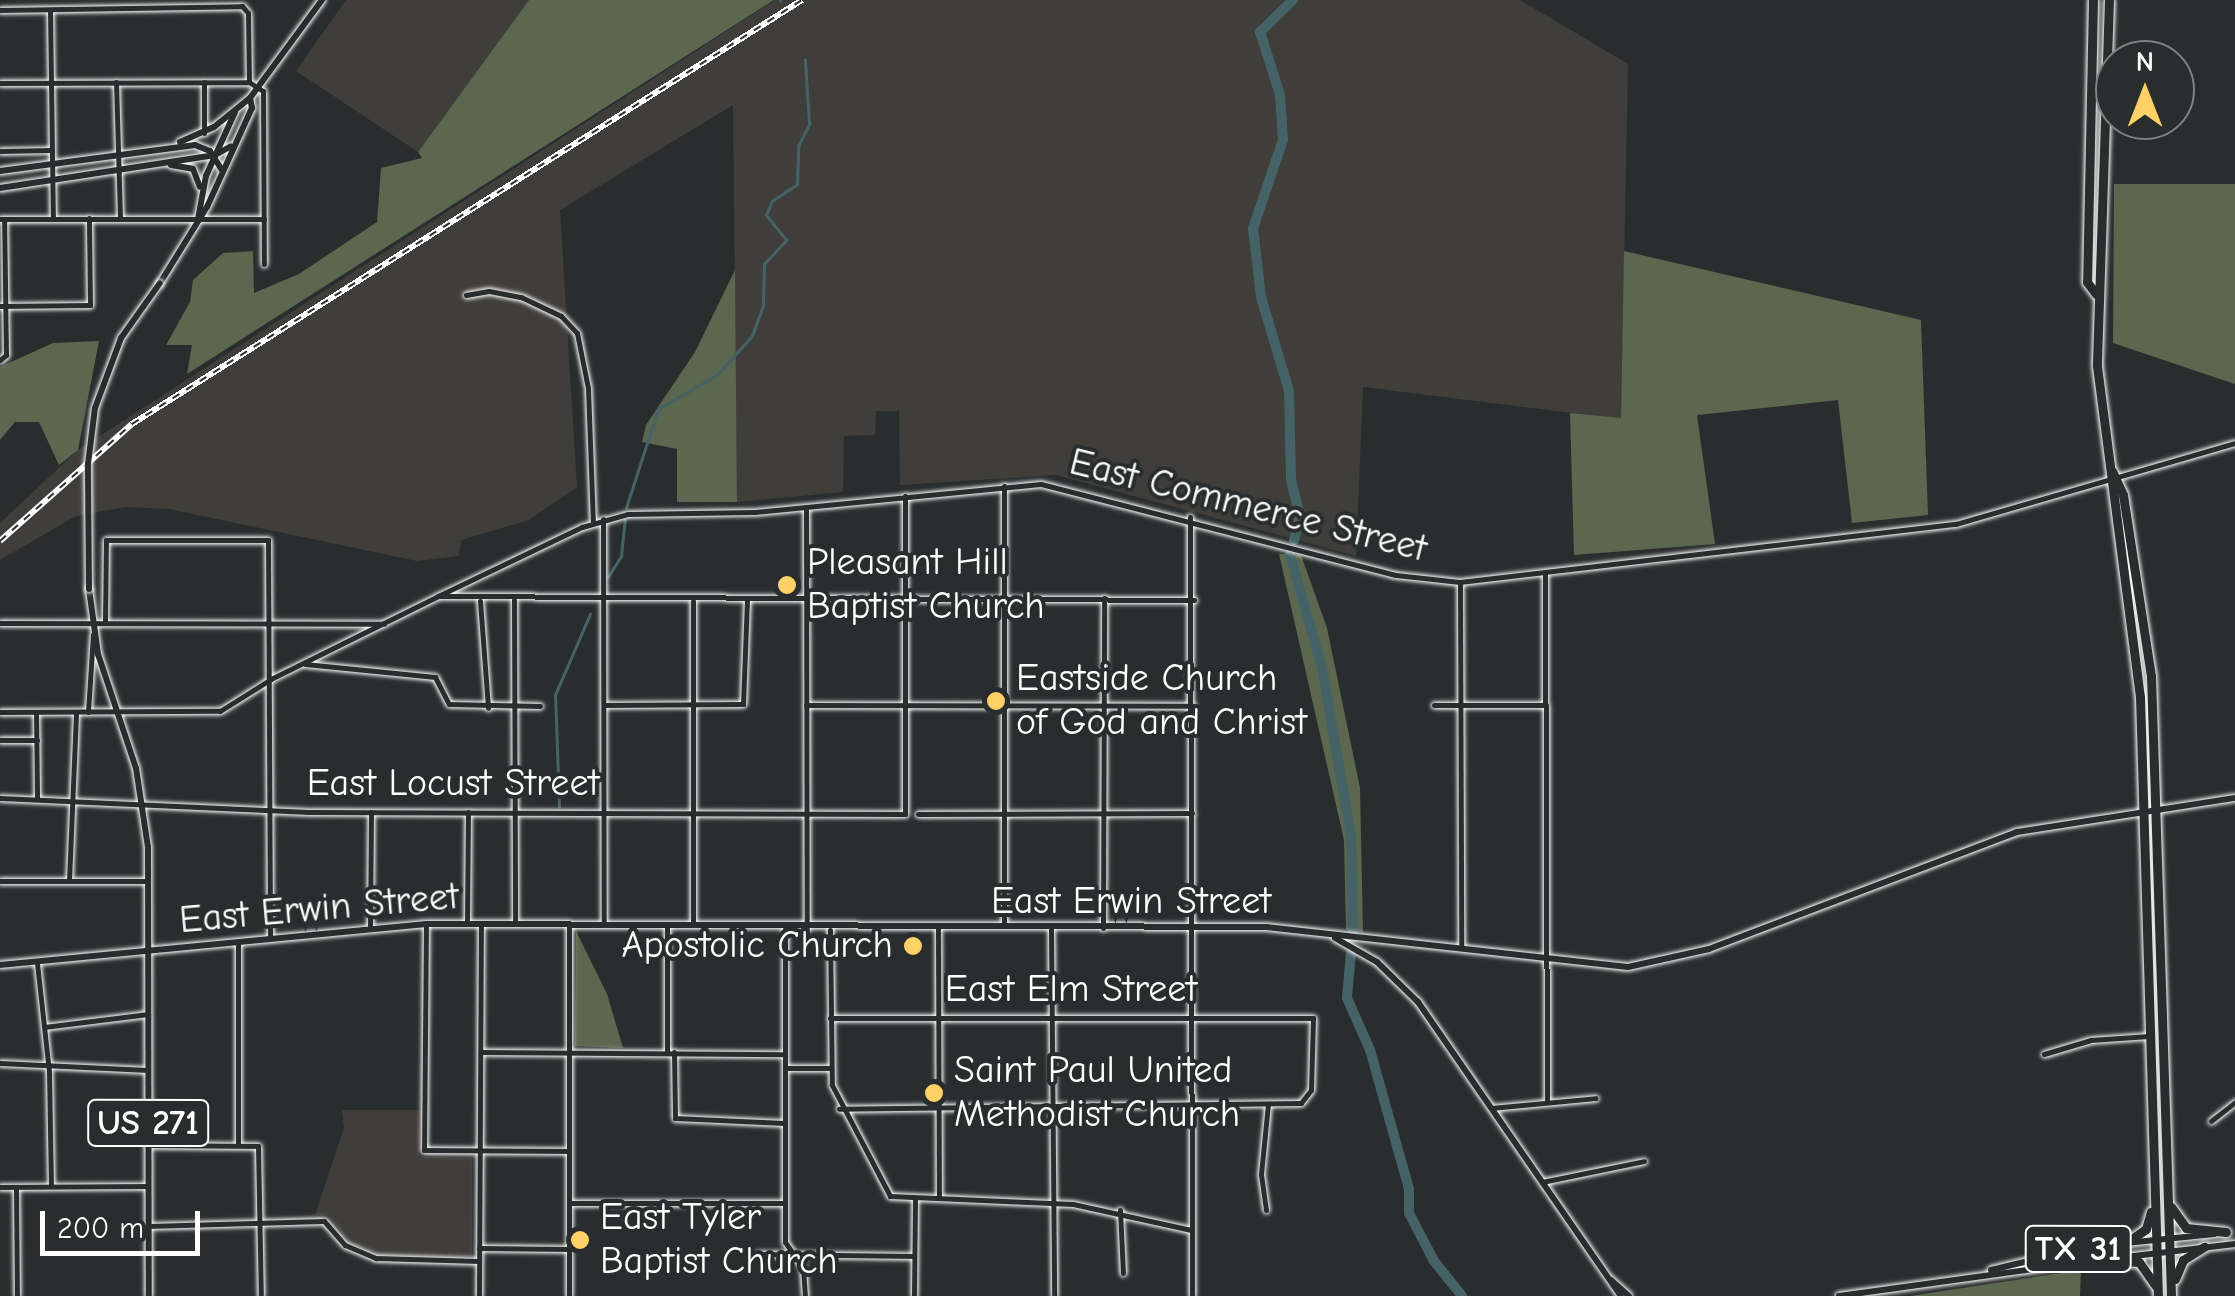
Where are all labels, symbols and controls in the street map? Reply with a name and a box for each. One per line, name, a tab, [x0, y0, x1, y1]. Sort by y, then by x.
north arrow	[2095, 40, 2195, 140]
text: N	[2136, 46, 2154, 78]
street label: East Commerce Street	[1065, 440, 1431, 572]
place label: Pleasant Hill Baptist Church	[807, 540, 1045, 630]
marker: Pleasant Hill Baptist Church	[776, 574, 798, 596]
place label: Eastside Church of God and Christ	[1016, 656, 1307, 746]
marker: Eastside Church of God and Christ	[985, 690, 1007, 712]
street label: East Locust Street	[307, 761, 599, 807]
street label: East Erwin Street	[177, 874, 461, 944]
street label: East Erwin Street	[991, 879, 1271, 925]
place label: Apostolic Church	[622, 923, 893, 969]
marker: Apostolic Church	[902, 935, 924, 957]
street label: East Elm Street	[945, 967, 1197, 1013]
place label: Saint Paul United Methodist Church	[954, 1048, 1240, 1138]
marker: Saint Paul United Methodist Church	[923, 1082, 945, 1104]
road number: US 271	[86, 1093, 210, 1153]
scale bar	[45, 1191, 205, 1253]
place label: East Tyler Baptist Church	[600, 1195, 838, 1284]
text: 200 m	[57, 1211, 144, 1246]
road number: TX 31	[2023, 1219, 2133, 1279]
marker: East Tyler Baptist Church	[569, 1229, 591, 1251]

